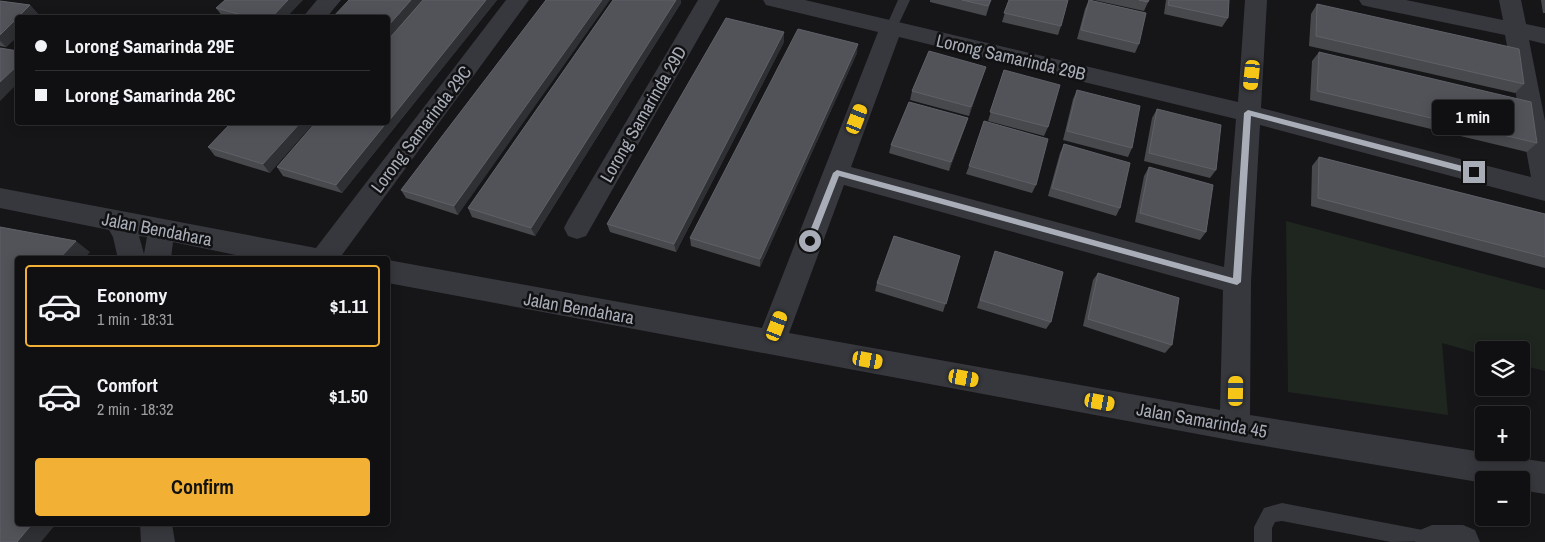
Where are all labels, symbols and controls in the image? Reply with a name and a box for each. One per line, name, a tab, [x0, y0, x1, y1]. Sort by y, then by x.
street label: Lorong Samarinda 29B	[934, 28, 1088, 86]
text: Lorong Samarinda 29E	[65, 33, 235, 59]
street label: Lorong Samarinda 29D	[594, 41, 692, 187]
car	[1242, 59, 1261, 91]
street label: Lorong Samarinda 29C	[365, 60, 477, 198]
text: Lorong Samarinda 26C	[65, 82, 236, 108]
callout: 1 min	[1433, 100, 1515, 134]
car	[844, 102, 869, 136]
text: 1 min	[1456, 106, 1490, 128]
route end	[1463, 161, 1485, 183]
street label: Jalan Bendahara	[100, 206, 214, 252]
route start	[799, 230, 821, 252]
text: Economy	[97, 282, 167, 308]
icon: car	[37, 284, 82, 329]
street label: Jalan Bendahara	[522, 286, 636, 330]
text: $1.11	[330, 293, 368, 319]
text: 1 min · 18:31	[97, 308, 174, 330]
car	[764, 309, 789, 343]
map controls	[1475, 341, 1530, 526]
button: layers	[1475, 341, 1530, 396]
car	[851, 350, 884, 370]
car	[947, 368, 980, 388]
text: Comfort	[97, 372, 158, 398]
icon: car	[37, 374, 82, 419]
car	[1228, 376, 1243, 406]
text: $1.50	[329, 383, 368, 409]
car	[1083, 392, 1116, 412]
street label: Jalan Samarinda 45	[1135, 396, 1269, 444]
text: 2 min · 18:32	[97, 398, 174, 420]
button: +	[1475, 406, 1530, 461]
button: Confirm	[35, 458, 370, 516]
button: −	[1475, 471, 1530, 526]

